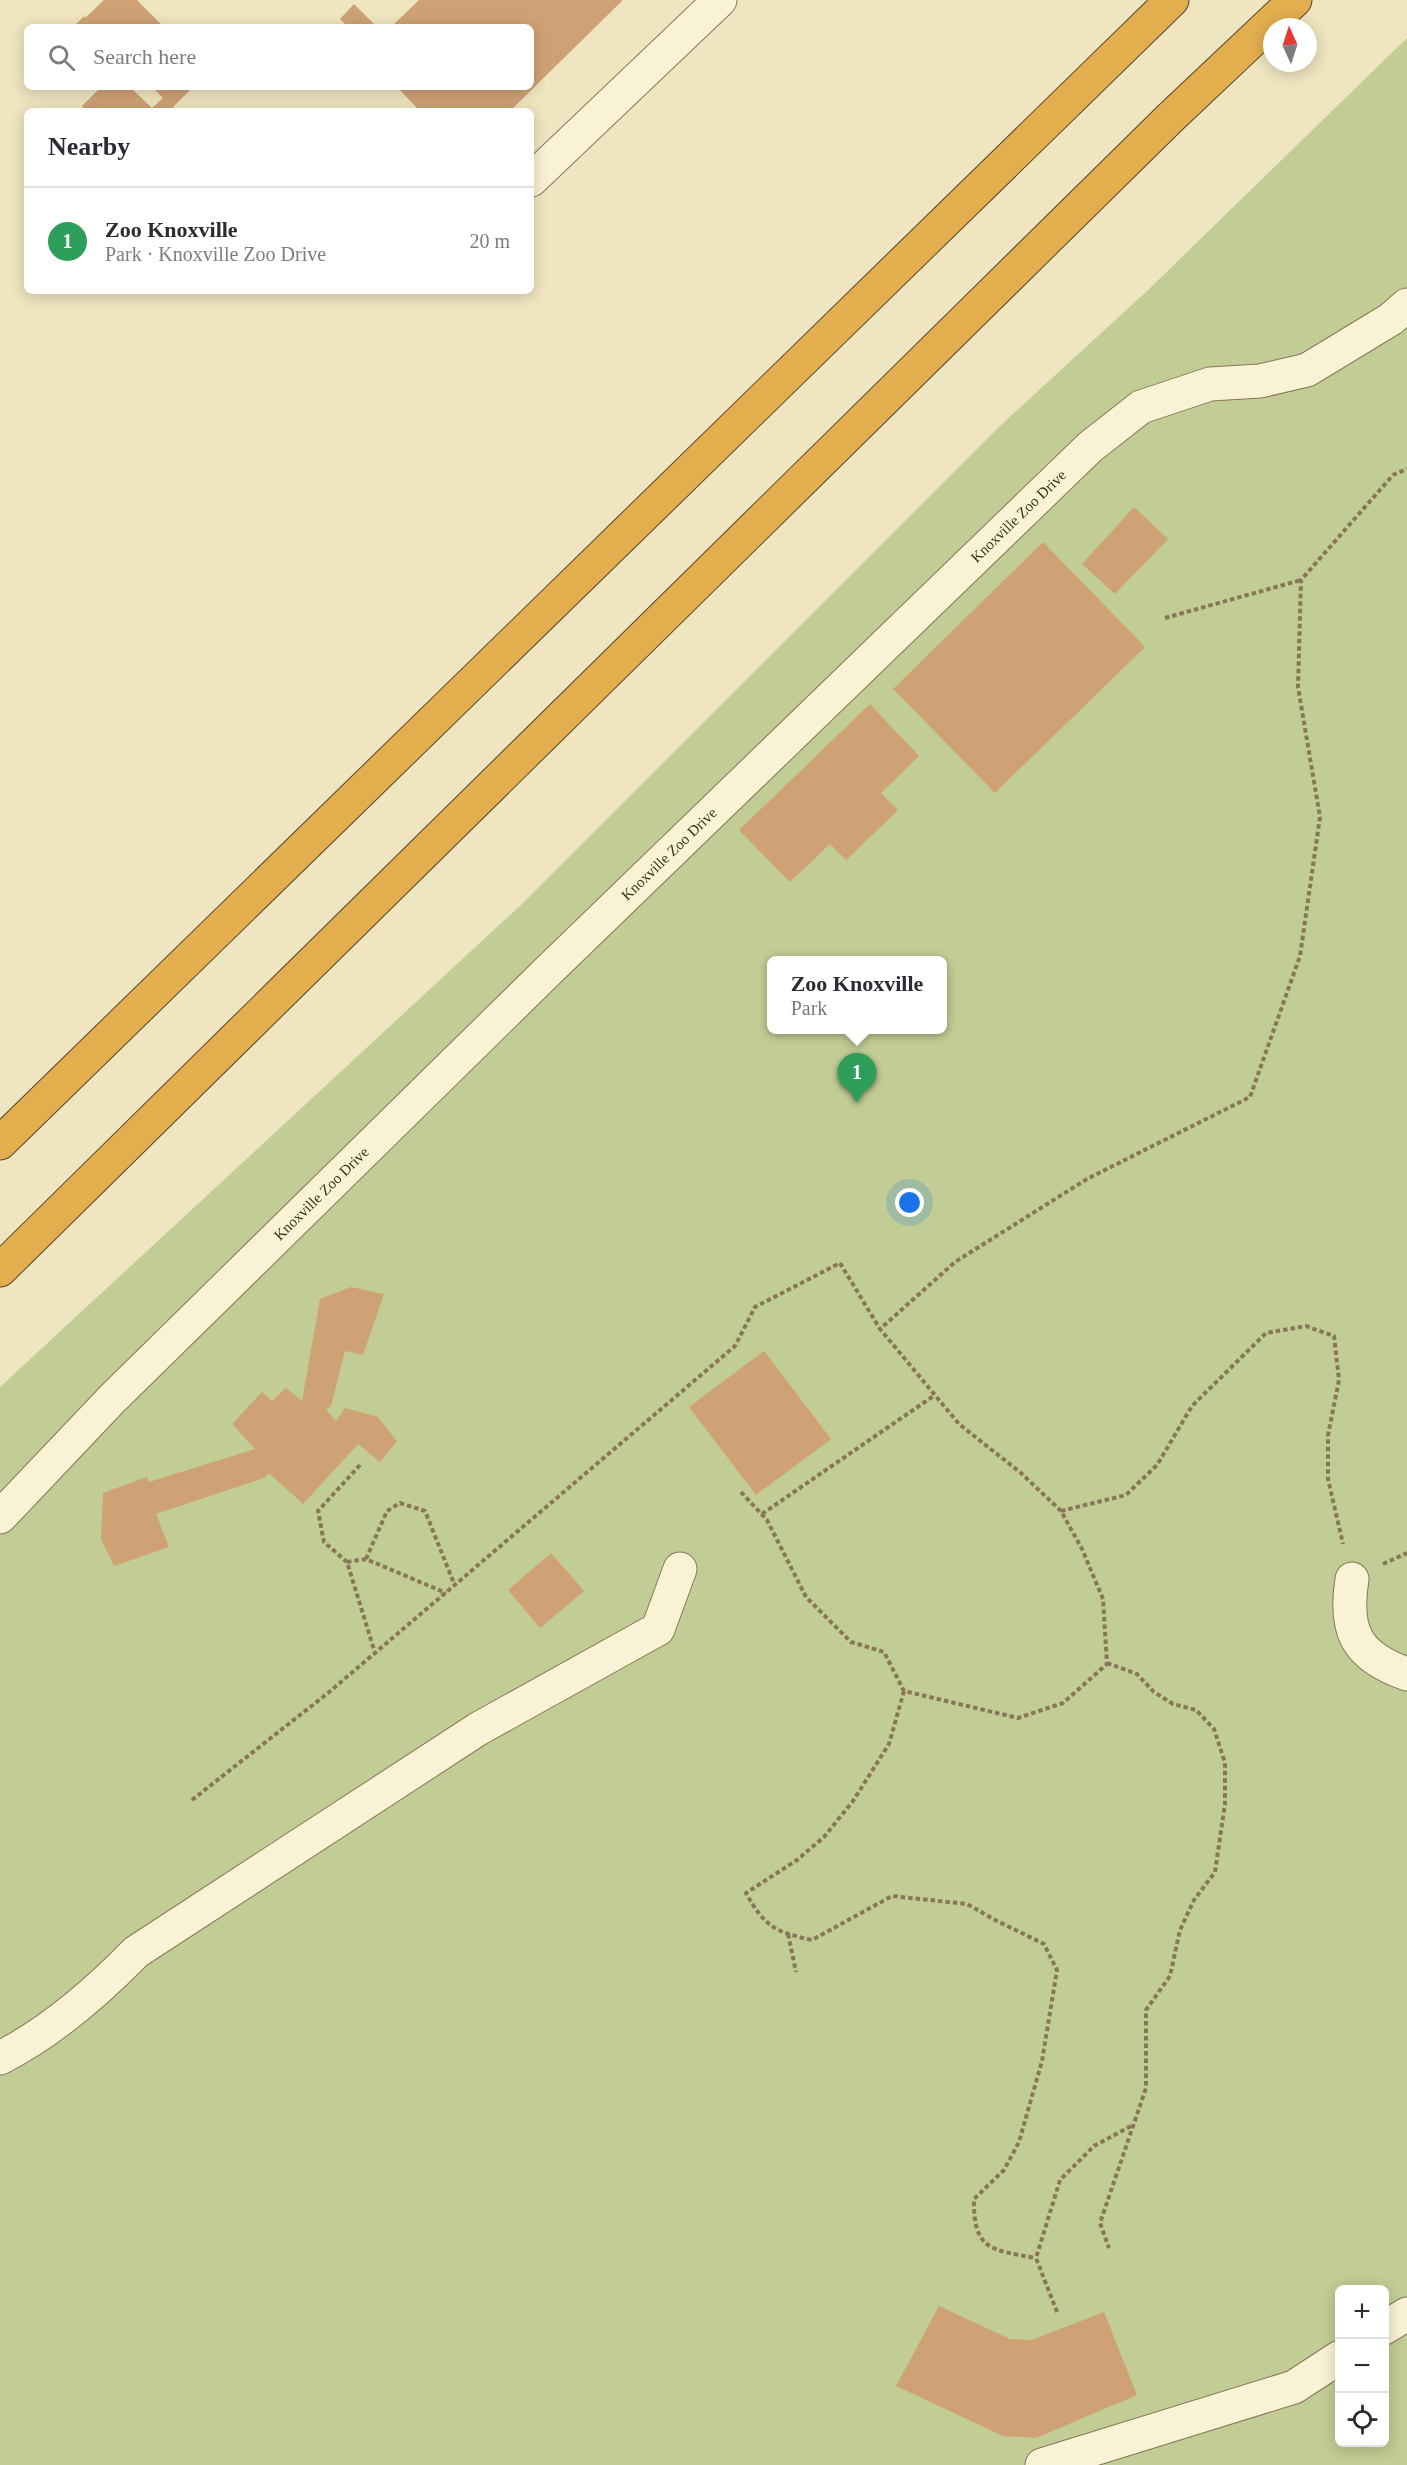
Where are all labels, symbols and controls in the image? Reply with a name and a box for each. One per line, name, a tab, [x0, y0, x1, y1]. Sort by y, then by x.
north arrow	[1263, 18, 1317, 72]
search box	[24, 24, 534, 90]
icon: search	[45, 41, 78, 74]
text: Search here	[93, 44, 196, 69]
text: Nearby	[48, 132, 130, 161]
text: Zoo Knoxville	[105, 217, 238, 242]
text: 1	[63, 230, 73, 252]
text: 20 m	[469, 230, 510, 252]
text: Park · Knoxville Zoo Drive	[105, 243, 326, 265]
street label: Knoxville Zoo Drive	[968, 466, 1069, 566]
street label: Knoxville Zoo Drive	[618, 804, 720, 903]
popup	[767, 956, 947, 1034]
text: Zoo Knoxville	[791, 971, 923, 996]
text: Park	[791, 997, 827, 1019]
pin: 1	[838, 1054, 876, 1103]
street label: Knoxville Zoo Drive	[271, 1143, 372, 1243]
your location	[895, 1188, 924, 1217]
map controls	[1335, 2285, 1389, 2447]
button: +	[1335, 2285, 1389, 2339]
button: −	[1335, 2339, 1389, 2393]
button: locate	[1335, 2393, 1389, 2447]

